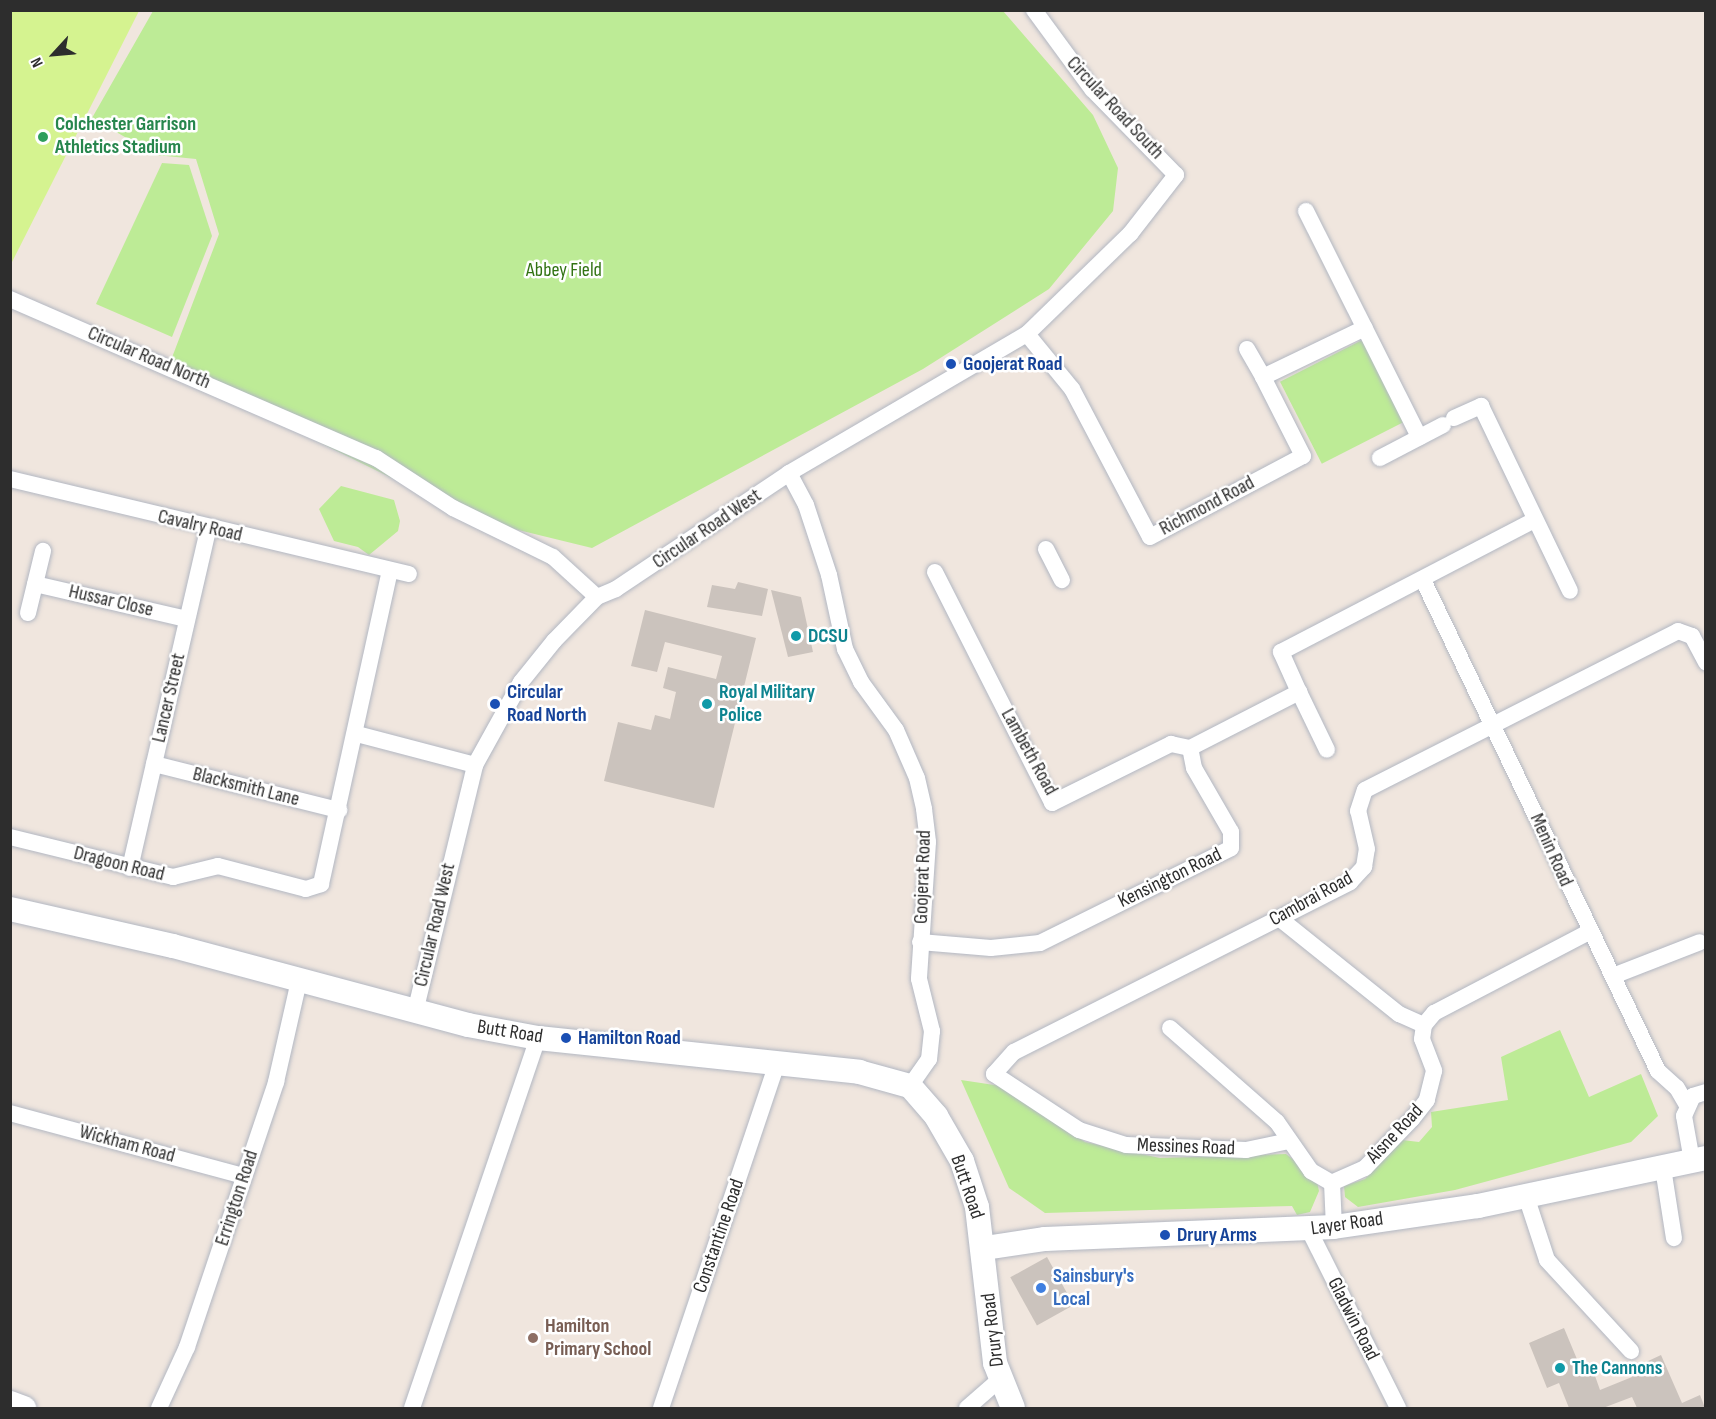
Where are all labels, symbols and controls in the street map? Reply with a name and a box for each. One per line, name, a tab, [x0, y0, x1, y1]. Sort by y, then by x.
north arrow	[24, 24, 84, 84]
street label: Circular Road South	[1061, 52, 1169, 164]
text: N	[27, 54, 48, 70]
place label: Colchester Garrison Athletics Stadium	[55, 113, 196, 160]
marker: Colchester Garrison Athletics Stadium	[36, 130, 50, 144]
park label: Abbey Field	[526, 258, 602, 282]
street label: Circular Road North	[84, 321, 214, 395]
place label: Goojerat Road	[963, 352, 1062, 376]
marker: Goojerat Road	[944, 357, 958, 371]
street label: Richmond Road	[1155, 471, 1259, 541]
street label: Circular Road West	[648, 484, 766, 574]
street label: Cavalry Road	[155, 505, 245, 547]
street label: Hussar Close	[66, 580, 156, 622]
place label: DCSU	[808, 624, 848, 648]
marker: DCSU	[789, 629, 803, 643]
street label: Lancer Street	[147, 651, 191, 745]
place label: Circular Road North	[507, 680, 587, 727]
place label: Royal Military Police	[719, 680, 815, 727]
marker: Circular Road North	[488, 697, 502, 711]
marker: Royal Military Police	[700, 697, 714, 711]
street label: Lambeth Road	[995, 704, 1063, 800]
street label: Blacksmith Lane	[190, 762, 302, 812]
street label: Menin Road	[1524, 810, 1578, 890]
street label: Goojerat Road	[909, 830, 937, 924]
street label: Dragoon Road	[71, 841, 167, 887]
street label: Kensington Road	[1114, 843, 1226, 913]
street label: Circular Road West	[409, 861, 461, 989]
street label: Cambrai Road	[1265, 866, 1357, 932]
street label: Butt Road	[476, 1015, 544, 1049]
place label: Hamilton Road	[578, 1026, 681, 1050]
marker: Hamilton Road	[559, 1031, 573, 1045]
street label: Aisne Road	[1361, 1099, 1429, 1169]
street label: Wickham Road	[77, 1120, 177, 1168]
street label: Messines Road	[1137, 1133, 1235, 1161]
street label: Errington Road	[210, 1147, 264, 1249]
street label: Butt Road	[945, 1152, 989, 1222]
street label: Constantine Road	[688, 1176, 750, 1296]
street label: Layer Road	[1309, 1207, 1385, 1241]
place label: Drury Arms	[1177, 1223, 1257, 1247]
marker: Drury Arms	[1158, 1228, 1172, 1242]
place label: Sainsbury's Local	[1053, 1264, 1134, 1311]
street label: Gladwin Road	[1322, 1274, 1384, 1364]
marker: Sainsbury's Local	[1034, 1281, 1048, 1295]
street label: Drury Road	[977, 1292, 1009, 1368]
place label: Hamilton Primary School	[545, 1314, 651, 1361]
marker: Hamilton Primary School	[526, 1331, 540, 1345]
place label: The Cannons	[1572, 1356, 1662, 1380]
marker: The Cannons	[1553, 1361, 1567, 1375]

